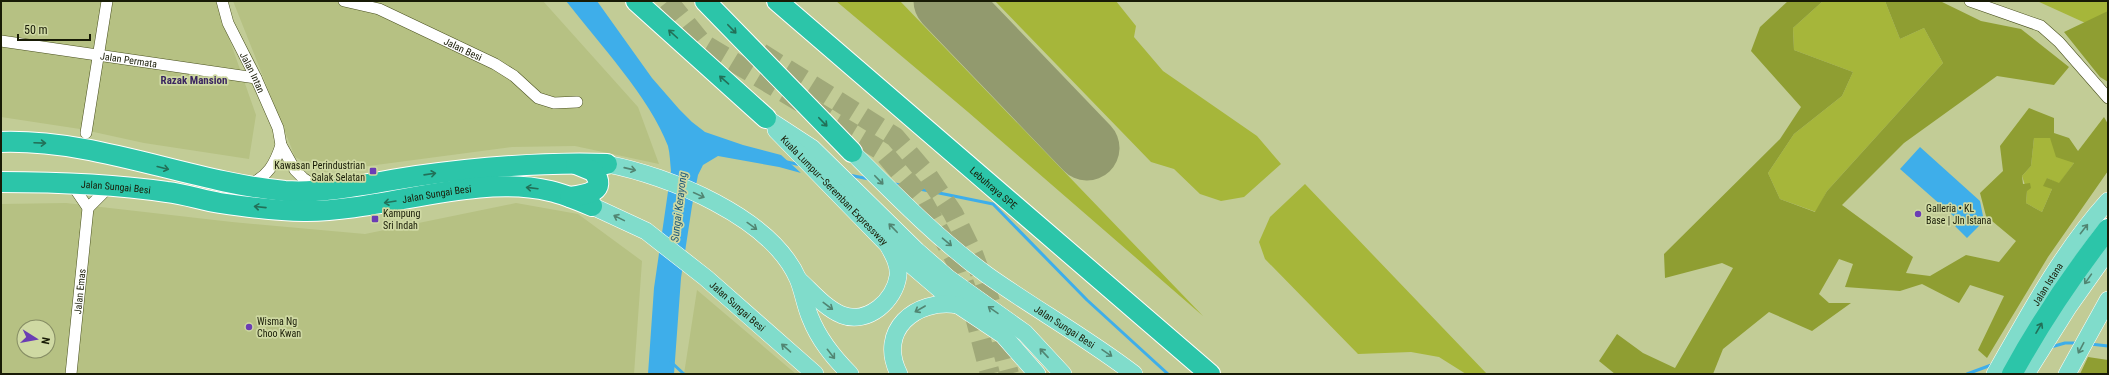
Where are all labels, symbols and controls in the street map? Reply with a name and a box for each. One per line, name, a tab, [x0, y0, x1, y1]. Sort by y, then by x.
scale bar	[18, 16, 90, 42]
text: 50 m	[24, 23, 48, 37]
one-way arrow	[728, 24, 737, 34]
one-way arrow	[668, 30, 678, 39]
street label: Jalan Besi	[442, 35, 484, 63]
street label: Jalan Permata	[100, 50, 158, 69]
street label: Jalan Intan	[238, 50, 267, 94]
district label: Razak Mansion	[161, 74, 227, 87]
one-way arrow	[719, 75, 729, 85]
one-way arrow	[818, 117, 828, 127]
street label: Kuala Lumpur–Seremban Expressway	[779, 133, 890, 247]
one-way arrow	[33, 139, 46, 147]
place label: Kawasan Perindustrian Salak Selatan	[274, 160, 365, 183]
street label: Lebuhraya SPE	[968, 164, 1019, 211]
one-way arrow	[156, 165, 169, 172]
one-way arrow	[623, 165, 636, 173]
marker: Kawasan Perindustrian Salak Selatan	[368, 166, 378, 176]
one-way arrow	[423, 170, 436, 178]
water label: Sungai Kerayong	[668, 171, 690, 243]
one-way arrow	[874, 175, 884, 185]
street label: Jalan Sungai Besi	[81, 178, 151, 195]
street label: Jalan Sungai Besi	[401, 183, 472, 205]
one-way arrow	[526, 184, 539, 192]
one-way arrow	[693, 192, 705, 199]
one-way arrow	[384, 198, 397, 206]
one-way arrow	[254, 203, 267, 211]
place label: Galleria • KL Base | Jln Istana	[1926, 203, 1991, 226]
place label: Kampung Sri Indah	[383, 208, 420, 231]
marker: Galleria • KL Base | Jln Istana	[1913, 209, 1923, 219]
marker: Kampung Sri Indah	[370, 214, 380, 224]
one-way arrow	[614, 214, 626, 221]
one-way arrow	[746, 222, 757, 230]
one-way arrow	[889, 223, 898, 233]
one-way arrow	[2080, 224, 2089, 235]
one-way arrow	[942, 237, 952, 246]
street label: Jalan Istana	[2030, 260, 2065, 307]
street label: Jalan Emas	[72, 268, 87, 315]
one-way arrow	[2084, 273, 2092, 284]
street label: Jalan Sungai Besi	[708, 279, 768, 333]
one-way arrow	[823, 302, 834, 310]
street label: Jalan Sungai Besi	[1032, 303, 1097, 350]
one-way arrow	[914, 306, 926, 314]
one-way arrow	[988, 306, 999, 314]
place label: Wisma Ng Choo Kwan	[257, 316, 301, 339]
north arrow	[16, 319, 56, 359]
marker: Wisma Ng Choo Kwan	[244, 322, 254, 332]
one-way arrow	[2035, 322, 2043, 334]
text: N	[38, 336, 52, 346]
one-way arrow	[2077, 342, 2084, 354]
one-way arrow	[781, 344, 791, 353]
one-way arrow	[827, 348, 835, 359]
one-way arrow	[1040, 349, 1049, 359]
one-way arrow	[1101, 349, 1112, 357]

